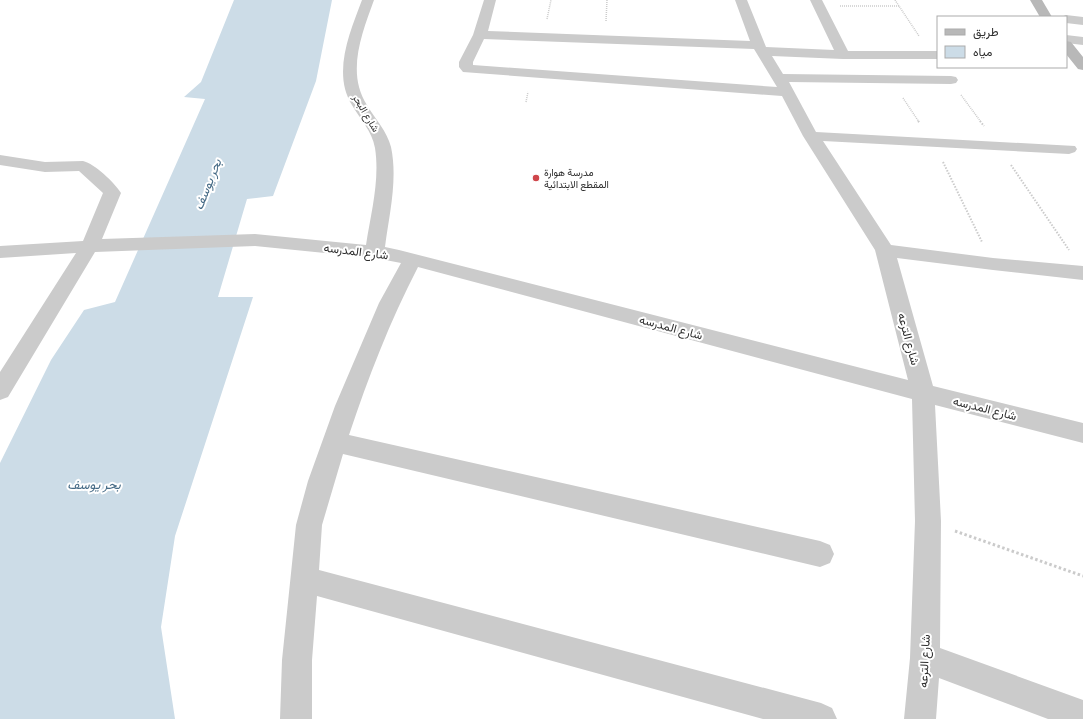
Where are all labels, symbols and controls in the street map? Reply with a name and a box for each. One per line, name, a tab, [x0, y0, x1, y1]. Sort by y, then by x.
legend	[937, 16, 1067, 68]
text: طريق	[973, 22, 999, 41]
text: مياه	[973, 42, 992, 61]
street label: شارع البحر	[348, 90, 383, 135]
water label: بحر يوسف	[188, 154, 227, 213]
place label: مدرسة هوارة المقطع اﻻبتدائية	[544, 165, 609, 192]
marker: مدرسة هوارة المقطع اﻻبتدائية	[531, 173, 541, 183]
street label: شارع المدرسه	[323, 238, 389, 264]
street label: شارع المدرسه	[637, 309, 705, 345]
street label: شارع الترعه	[893, 311, 925, 367]
street label: شارع المدرسه	[951, 391, 1019, 425]
water label: بحر يوسف	[67, 474, 122, 494]
street label: شارع الترعه	[913, 634, 935, 688]

